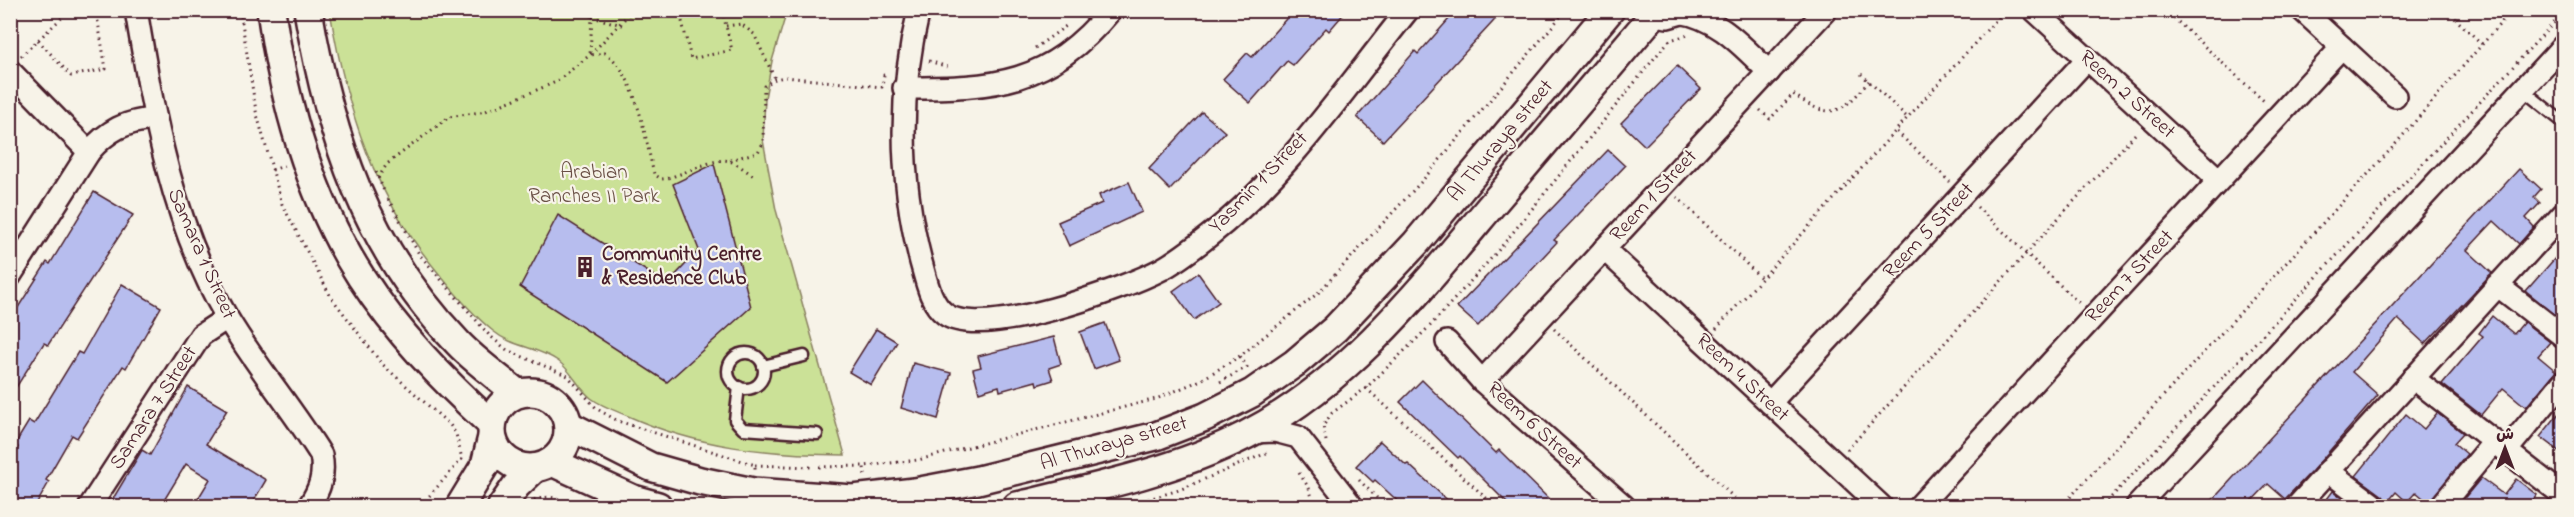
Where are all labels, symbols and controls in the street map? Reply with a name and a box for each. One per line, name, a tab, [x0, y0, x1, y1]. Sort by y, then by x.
street label: Reem 2 Street	[2072, 44, 2182, 146]
street label: Al Thuraya street	[1441, 73, 1563, 210]
street label: Yasmin 1 Street	[1202, 125, 1316, 241]
street label: Reem 1 Street	[1603, 143, 1705, 249]
park label: Arabian Ranches II Park	[528, 158, 660, 212]
street label: Reem 5 Street	[1876, 176, 1982, 286]
street label: Samara 1 Street	[159, 184, 243, 324]
street label: Reem 7 Street	[2079, 223, 2181, 331]
place label: Community Centre & Residence Club	[601, 240, 762, 294]
building icon: Community Centre & Residence Club	[573, 255, 597, 279]
street label: Reem 4 Street	[1688, 327, 1796, 429]
street label: Samara 7 Street	[103, 340, 205, 476]
street label: Reem 6 Street	[1480, 375, 1588, 477]
street label: Al Thuraya street	[1037, 409, 1192, 481]
north arrow	[2475, 418, 2535, 478]
text: ش	[2496, 423, 2514, 447]

